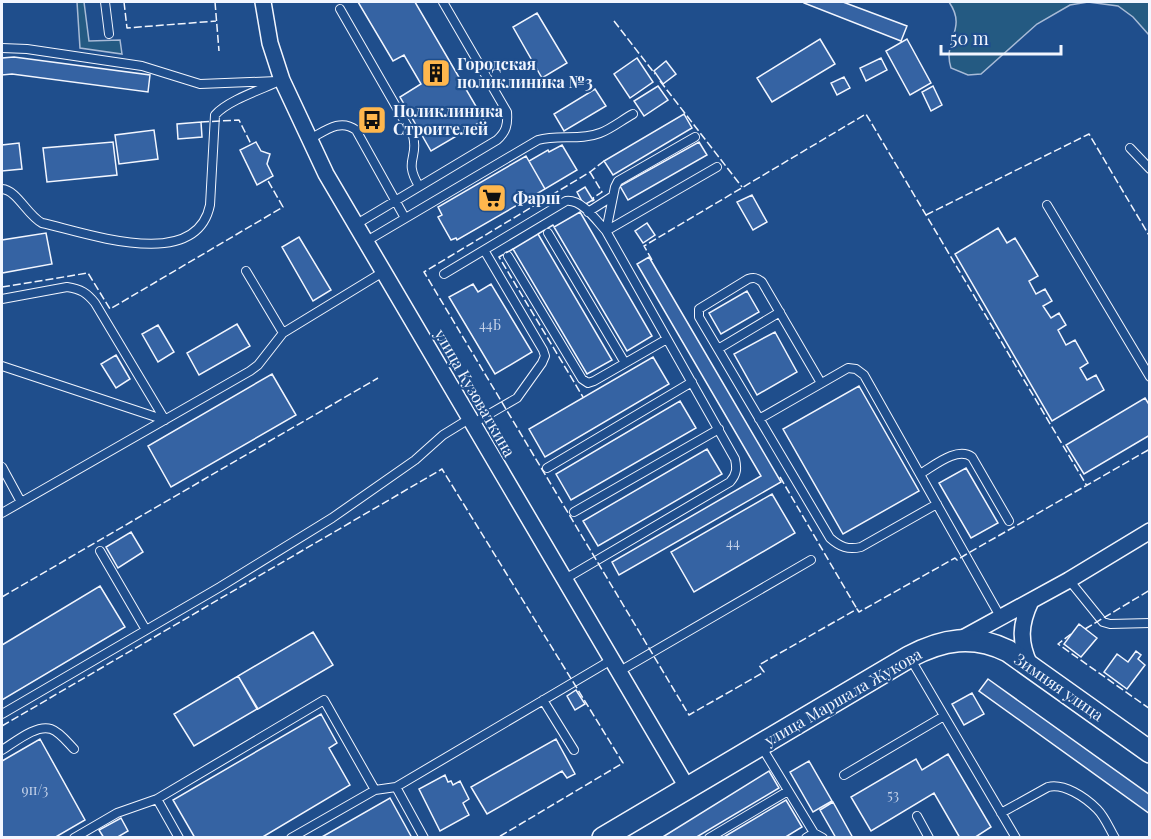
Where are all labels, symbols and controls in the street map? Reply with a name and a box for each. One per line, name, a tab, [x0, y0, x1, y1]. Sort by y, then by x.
scale bar	[941, 18, 1061, 56]
text: 50 m	[950, 26, 989, 50]
place label: Городская поликлиника №3	[457, 53, 593, 92]
building icon: Городская поликлиника №3	[420, 57, 452, 89]
place label: Поликлиника Строителей	[393, 100, 504, 139]
bus stop icon: Поликлиника Строителей	[356, 104, 388, 136]
supermarket icon: Фарш	[476, 182, 508, 214]
place label: Фарш	[513, 187, 561, 208]
house number: 44Б	[479, 315, 501, 334]
street label: улица Кузоваткина	[430, 324, 521, 460]
house number: 44	[726, 533, 740, 552]
street label: улица Маршала Жукова	[759, 643, 925, 751]
street label: Зимняя улица	[1011, 648, 1108, 725]
house number: 9п/3	[22, 780, 48, 799]
house number: 53	[887, 785, 899, 804]

